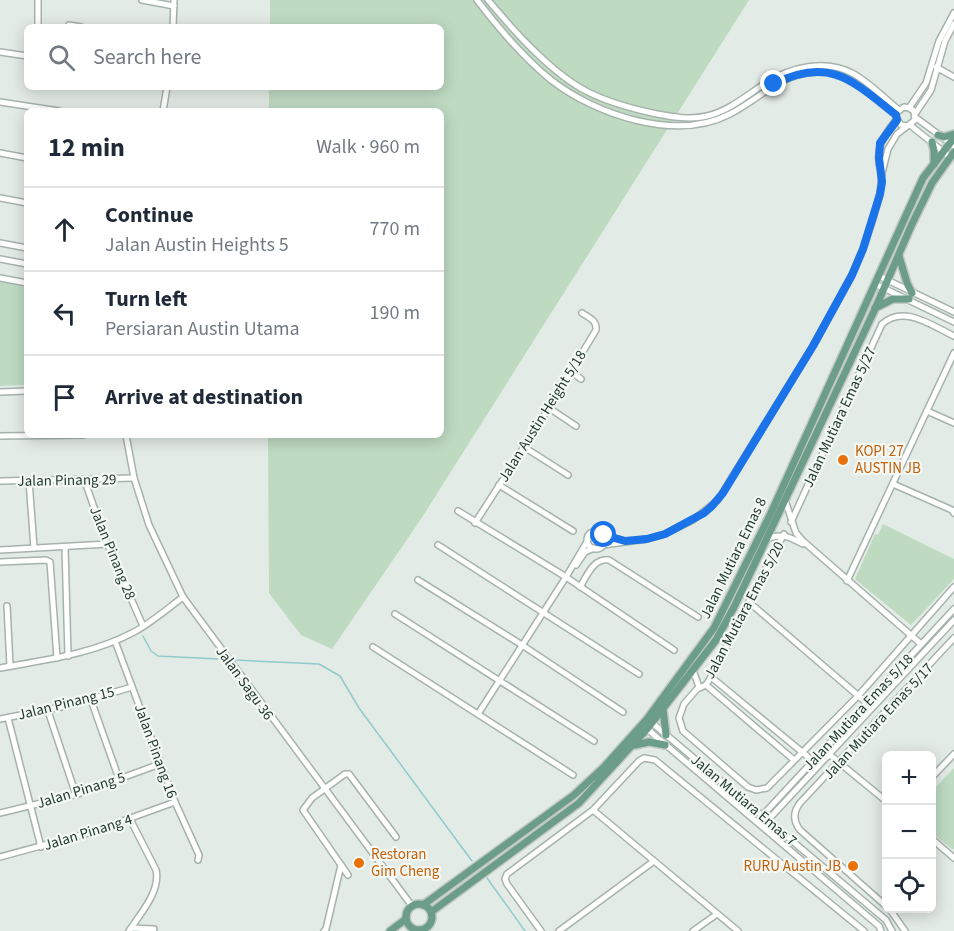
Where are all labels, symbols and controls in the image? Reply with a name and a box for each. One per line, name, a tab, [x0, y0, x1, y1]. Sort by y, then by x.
search box	[24, 24, 444, 90]
icon: search	[45, 41, 78, 74]
text: Search here	[93, 41, 201, 73]
route end	[760, 70, 786, 96]
text: 12 min	[48, 129, 125, 166]
text: Walk · 960 m	[316, 133, 420, 161]
text: Continue	[105, 199, 194, 231]
icon: ahead	[48, 213, 81, 246]
text: 770 m	[370, 215, 420, 243]
text: Jalan Austin Heights 5	[105, 231, 289, 259]
text: Turn left	[105, 283, 187, 315]
icon: left	[48, 297, 81, 330]
text: 190 m	[370, 299, 420, 327]
text: Persiaran Austin Utama	[105, 315, 300, 343]
street label: Jalan Mutiara Emas 5/27	[798, 343, 881, 491]
street label: Jalan Austin Height 5/18	[493, 346, 592, 486]
icon: arrive	[48, 381, 81, 414]
text: Arrive at destination	[105, 381, 303, 413]
place label: KOPI 27 AUSTIN JB	[855, 441, 921, 479]
marker: KOPI 27 AUSTIN JB	[836, 453, 850, 467]
street label: Jalan Pinang 29	[17, 469, 117, 492]
street label: Jalan Mutiara Emas 8	[695, 494, 772, 622]
street label: Jalan Pinang 28	[84, 503, 141, 603]
route start	[590, 521, 616, 547]
street label: Jalan Mutiara Emas 5/20	[699, 538, 790, 683]
street label: Jalan Sagu 36	[211, 642, 279, 724]
street label: Jalan Mutiara Emas 5/18	[799, 649, 918, 775]
street label: Jalan Mutiara Emas 5/17	[819, 658, 938, 784]
street label: Jalan Pinang 15	[16, 681, 117, 726]
street label: Jalan Pinang 16	[129, 701, 182, 801]
street label: Jalan Mutiara Emas 7	[686, 750, 801, 851]
map controls	[882, 751, 936, 913]
button: +	[882, 751, 936, 805]
street label: Jalan Pinang 5	[34, 767, 128, 814]
button: −	[882, 805, 936, 859]
street label: Jalan Pinang 4	[41, 809, 135, 856]
place label: Restoran Gim Cheng	[371, 844, 440, 882]
marker: Restoran Gim Cheng	[352, 856, 366, 870]
place label: RURU Austin JB	[743, 856, 841, 877]
marker: RURU Austin JB	[846, 859, 860, 873]
button: locate	[882, 859, 936, 913]

